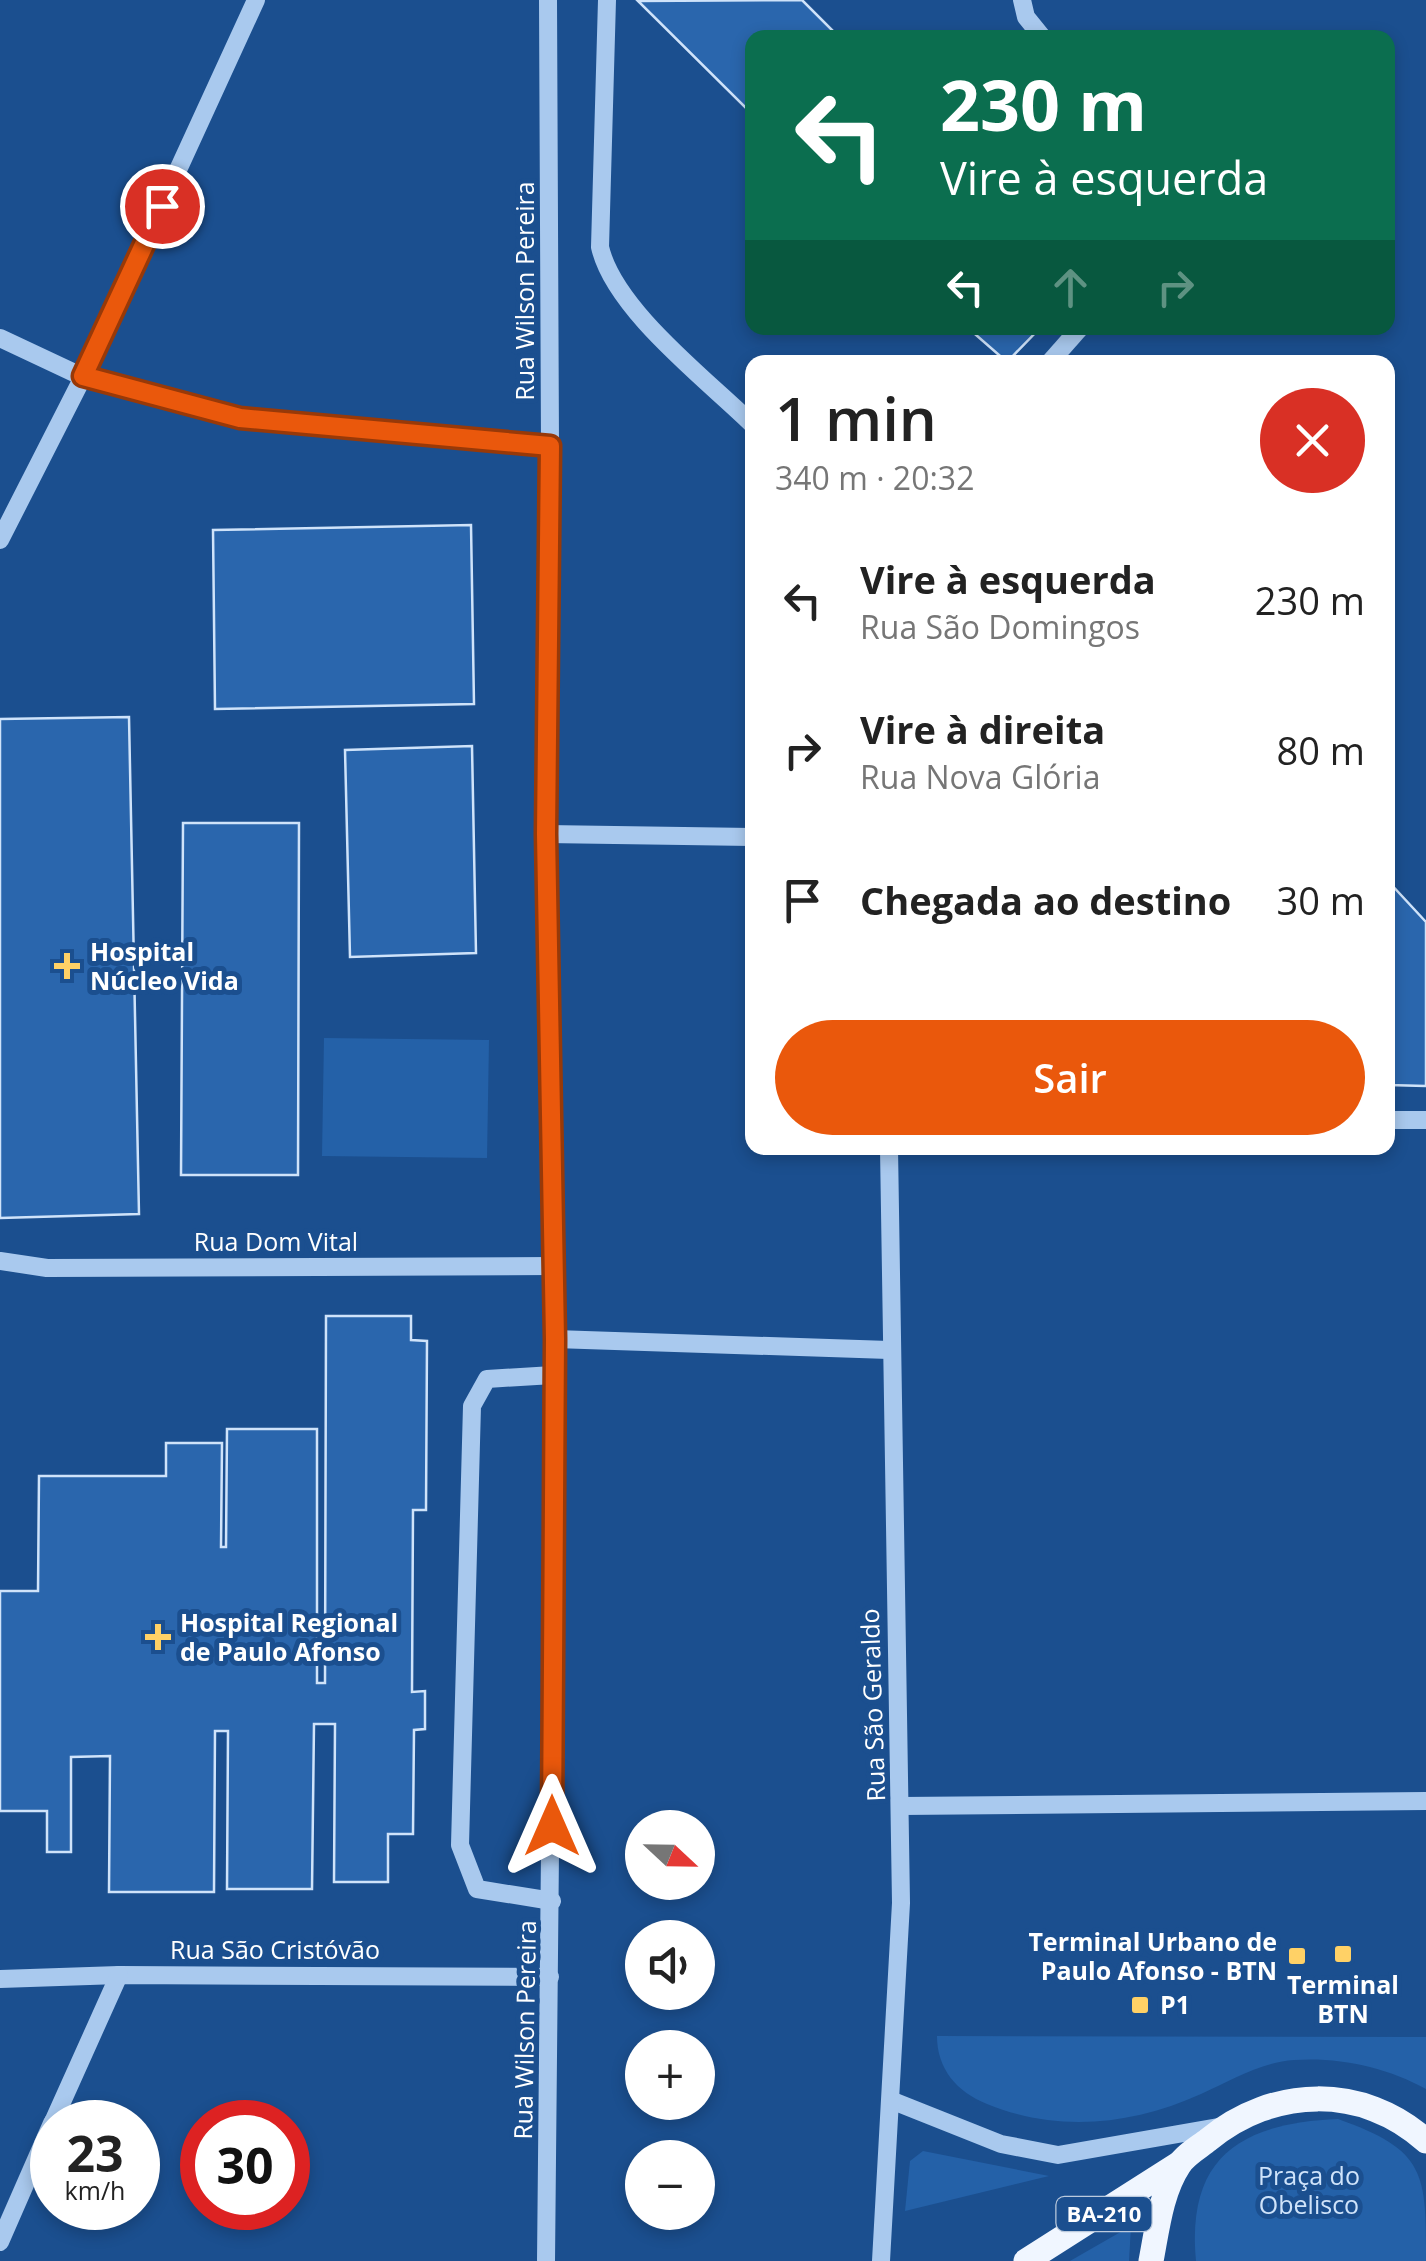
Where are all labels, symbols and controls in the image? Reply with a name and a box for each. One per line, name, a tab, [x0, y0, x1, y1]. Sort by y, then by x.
text: 230 m	[940, 56, 1147, 152]
icon: left	[775, 70, 905, 200]
text: Vire à esquerda	[940, 147, 1268, 208]
pin	[120, 164, 205, 249]
icon: arrive	[135, 179, 190, 234]
street label: Rua Wilson Pereira	[507, 181, 541, 401]
icon: left	[938, 260, 993, 315]
icon: ahead	[1043, 260, 1098, 315]
icon: right	[1148, 260, 1203, 315]
text: 1 min	[775, 377, 937, 459]
button: close	[1260, 388, 1365, 493]
text: 340 m · 20:32	[775, 456, 974, 499]
text: Vire à esquerda	[860, 553, 1156, 605]
icon: left	[775, 573, 830, 628]
text: 230 m	[1255, 574, 1365, 626]
text: Rua São Domingos	[860, 605, 1140, 648]
text: Vire à direita	[860, 703, 1105, 755]
icon: right	[775, 723, 830, 778]
text: 80 m	[1276, 724, 1365, 776]
text: Rua Nova Glória	[860, 755, 1100, 798]
icon: arrive	[775, 873, 830, 928]
text: Chegada ao destino	[860, 874, 1231, 926]
text: 30 m	[1276, 874, 1365, 926]
place label: Hospital Núcleo Vida	[90, 934, 239, 997]
marker: Hospital Núcleo Vida	[54, 953, 80, 979]
button: Sair	[775, 1020, 1365, 1135]
street label: Rua Dom Vital	[194, 1224, 358, 1258]
place label: Hospital Regional de Paulo Afonso	[180, 1605, 398, 1668]
street label: Rua São Geraldo	[852, 1608, 892, 1802]
marker: Hospital Regional de Paulo Afonso	[145, 1624, 171, 1650]
position arrow	[500, 1774, 604, 1878]
north arrow	[625, 1810, 715, 1900]
map controls	[625, 1810, 715, 2230]
street label: Rua Wilson Pereira	[505, 1920, 543, 2140]
button: sound	[625, 1920, 715, 2010]
place label: Terminal Urbano de Paulo Afonso - BTN	[1028, 1924, 1277, 1987]
street label: Rua São Cristóvão	[170, 1932, 380, 1966]
marker: Terminal BTN	[1332, 1943, 1354, 1965]
marker: Terminal Urbano de Paulo Afonso - BTN	[1286, 1945, 1308, 1967]
place label: Terminal BTN	[1287, 1967, 1399, 2030]
place label: P1	[1160, 1987, 1190, 2021]
marker: P1	[1129, 1994, 1151, 2016]
button: +	[625, 2030, 715, 2120]
speed limit sign: 30	[180, 2100, 310, 2230]
text: 23	[66, 2119, 124, 2187]
button: −	[625, 2140, 715, 2230]
park label: Praça do Obelisco	[1258, 2158, 1360, 2221]
text: km/h	[65, 2173, 125, 2207]
road number: BA-210	[1056, 2197, 1152, 2231]

